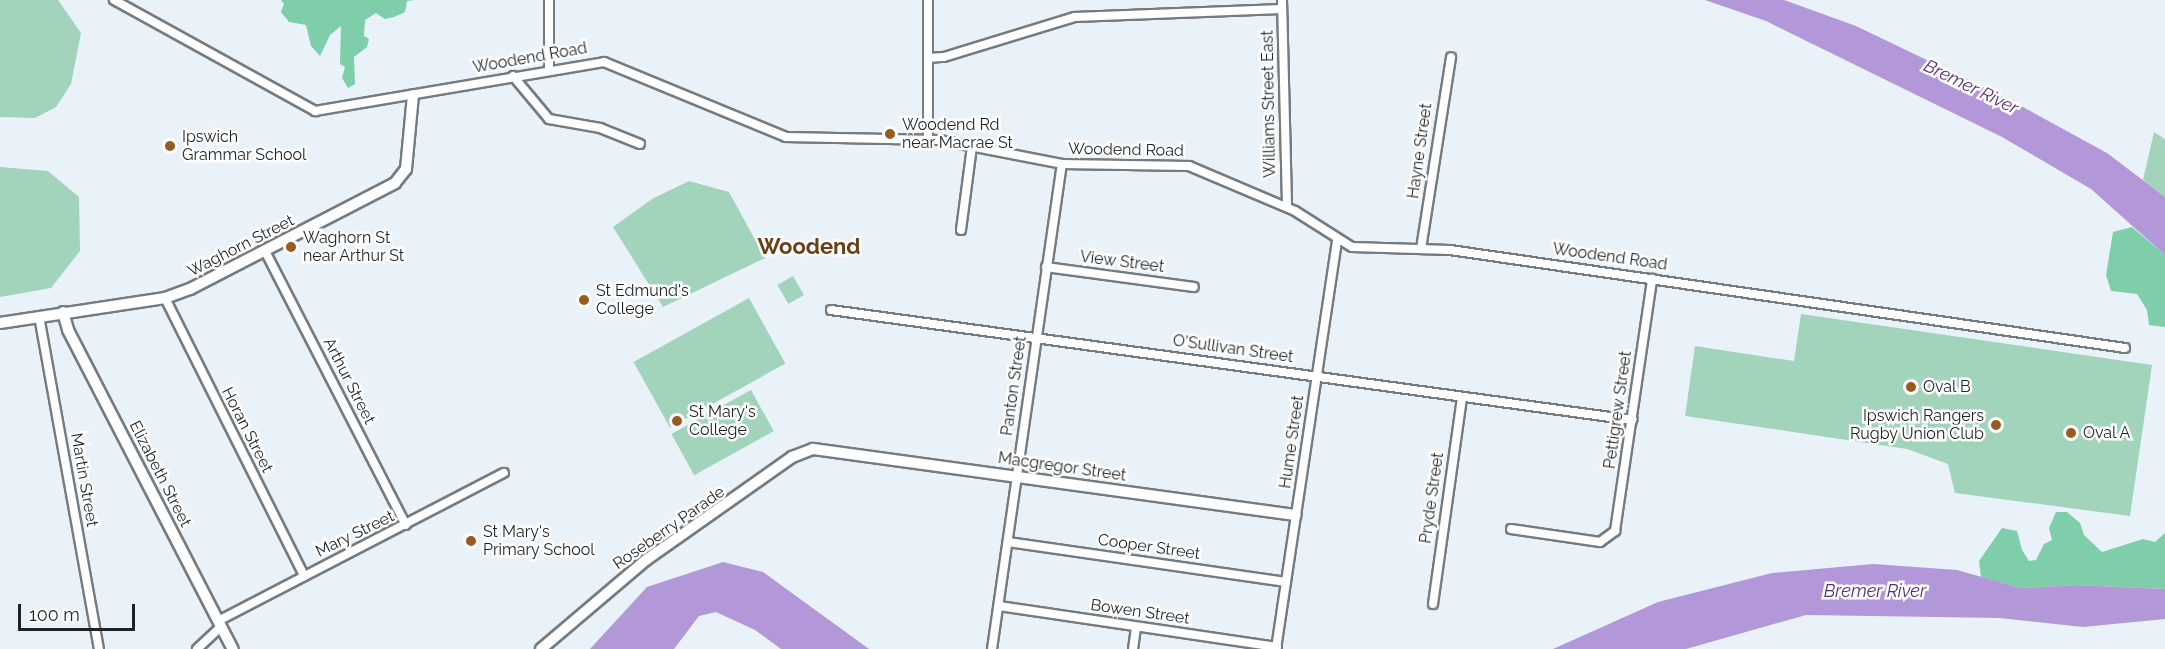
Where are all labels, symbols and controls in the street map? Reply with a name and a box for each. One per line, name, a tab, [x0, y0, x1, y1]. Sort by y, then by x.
street label: Williams Street East	[1258, 30, 1280, 178]
street label: Woodend Road	[471, 38, 589, 78]
water label: Bremer River	[1920, 55, 2022, 119]
street label: Hayne Street	[1404, 102, 1436, 200]
place label: Woodend Rd near Macrae St	[902, 115, 1013, 153]
place label: Ipswich Grammar School	[182, 127, 307, 165]
marker: Woodend Rd near Macrae St	[883, 127, 897, 141]
marker: Ipswich Grammar School	[163, 139, 177, 153]
street label: Woodend Road	[1068, 139, 1184, 161]
street label: Waghorn Street	[185, 211, 297, 281]
place label: Waghorn St near Arthur St	[303, 228, 405, 266]
district label: Woodend	[757, 234, 861, 260]
street label: Woodend Road	[1551, 239, 1669, 275]
marker: Waghorn St near Arthur St	[284, 240, 298, 254]
street label: View Street	[1079, 247, 1165, 277]
place label: St Edmund's College	[596, 281, 689, 319]
marker: St Edmund's College	[577, 293, 591, 307]
street label: O'Sullivan Street	[1172, 331, 1294, 367]
street label: Arthur Street	[319, 334, 379, 428]
street label: Panton Street	[998, 335, 1030, 437]
street label: Pettigrew Street	[1600, 350, 1636, 470]
place label: Oval B	[1923, 377, 1971, 397]
marker: Oval B	[1904, 380, 1918, 394]
street label: Horan Street	[217, 384, 277, 476]
street label: Hume Street	[1276, 394, 1308, 490]
place label: St Mary's College	[689, 402, 756, 440]
place label: Ipswich Rangers Rugby Union Club	[1850, 406, 1984, 444]
marker: St Mary's College	[670, 414, 684, 428]
street label: Elizabeth Street	[125, 418, 195, 530]
marker: Ipswich Rangers Rugby Union Club	[1989, 418, 2003, 432]
place label: Oval A	[2083, 423, 2131, 443]
marker: Oval A	[2064, 426, 2078, 440]
street label: Martin Street	[66, 432, 102, 528]
street label: Macgregor Street	[997, 448, 1127, 486]
street label: Pryde Street	[1416, 451, 1448, 545]
street label: Roseberry Parade	[609, 482, 729, 574]
street label: Mary Street	[312, 507, 398, 561]
place label: St Mary's Primary School	[483, 522, 595, 560]
street label: Cooper Street	[1096, 530, 1202, 564]
marker: St Mary's Primary School	[464, 534, 478, 548]
water label: Bremer River	[1824, 580, 1926, 602]
scale bar	[21, 592, 138, 630]
street label: Bowen Street	[1089, 596, 1191, 628]
text: 100 m	[29, 604, 80, 625]

